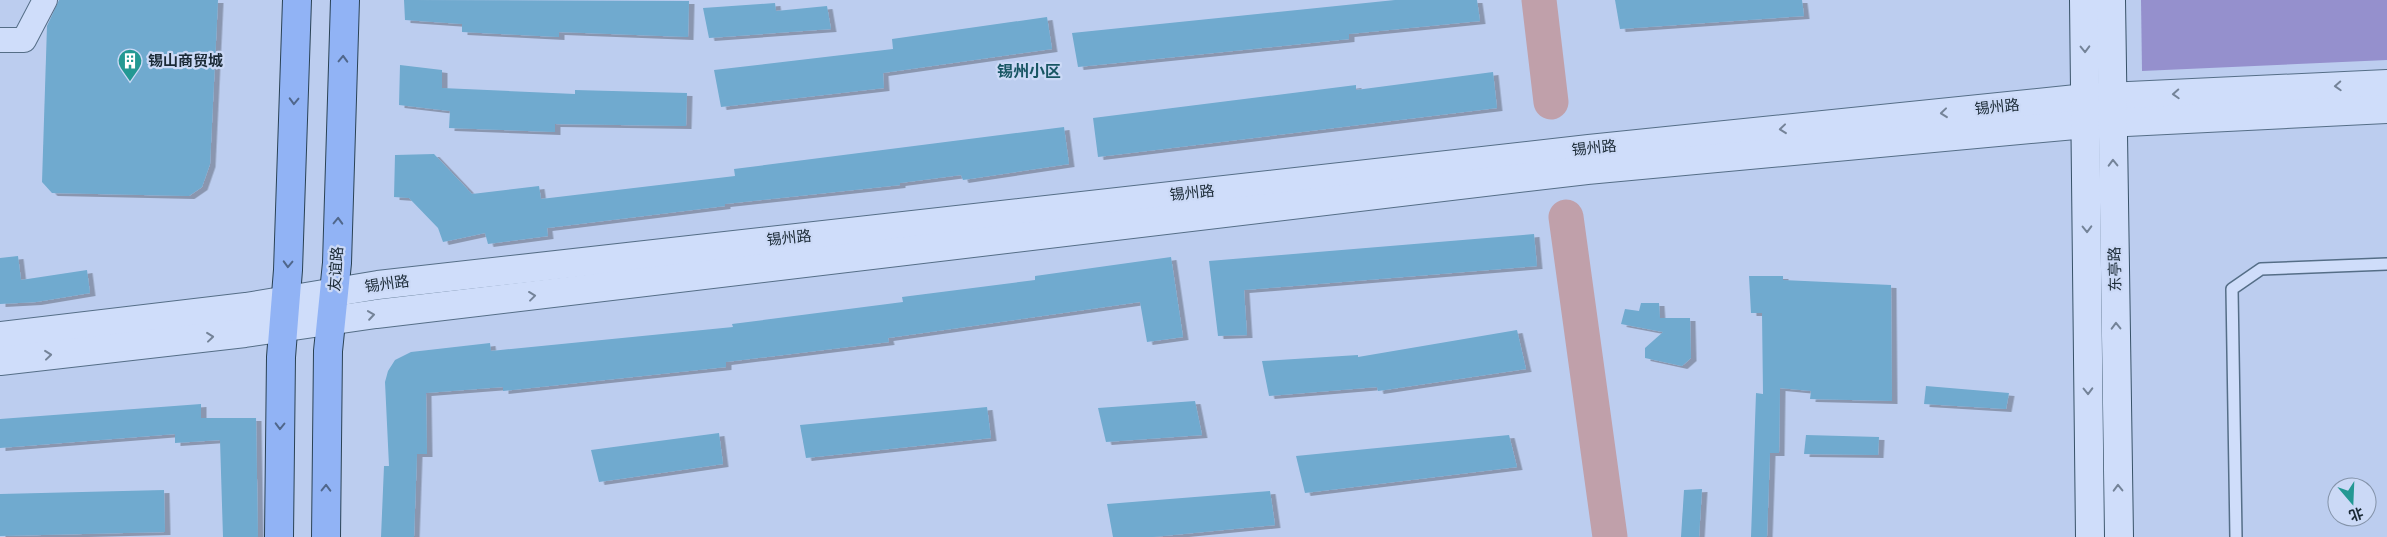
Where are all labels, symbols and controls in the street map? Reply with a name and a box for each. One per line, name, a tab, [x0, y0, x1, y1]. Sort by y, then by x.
one-way arrow	[2080, 45, 2090, 53]
building icon: 锡山商贸城	[117, 48, 143, 82]
place label: 锡山商贸城	[148, 52, 223, 69]
one-way arrow	[338, 55, 348, 62]
district label: 锡州小区	[997, 62, 1061, 80]
one-way arrow	[2334, 81, 2342, 92]
one-way arrow	[2172, 88, 2180, 99]
street label: 锡州路	[1974, 96, 2020, 117]
one-way arrow	[288, 97, 299, 105]
one-way arrow	[1940, 107, 1948, 118]
one-way arrow	[1778, 123, 1786, 134]
street label: 锡州路	[1571, 137, 1617, 158]
one-way arrow	[2108, 159, 2118, 167]
street label: 锡州路	[1169, 182, 1215, 203]
one-way arrow	[333, 217, 344, 225]
one-way arrow	[2082, 225, 2092, 233]
street label: 锡州路	[766, 227, 812, 248]
street label: 友谊路	[326, 246, 346, 292]
street label: 东亭路	[2107, 246, 2123, 292]
one-way arrow	[283, 260, 294, 268]
street label: 锡州路	[363, 272, 410, 295]
one-way arrow	[529, 291, 537, 302]
one-way arrow	[367, 310, 375, 321]
one-way arrow	[2110, 322, 2121, 330]
one-way arrow	[206, 332, 214, 343]
one-way arrow	[45, 350, 53, 361]
one-way arrow	[2083, 388, 2093, 395]
one-way arrow	[275, 422, 285, 430]
north arrow	[2327, 477, 2377, 527]
one-way arrow	[321, 484, 331, 492]
one-way arrow	[2113, 484, 2123, 492]
text: 北	[2347, 504, 2365, 523]

